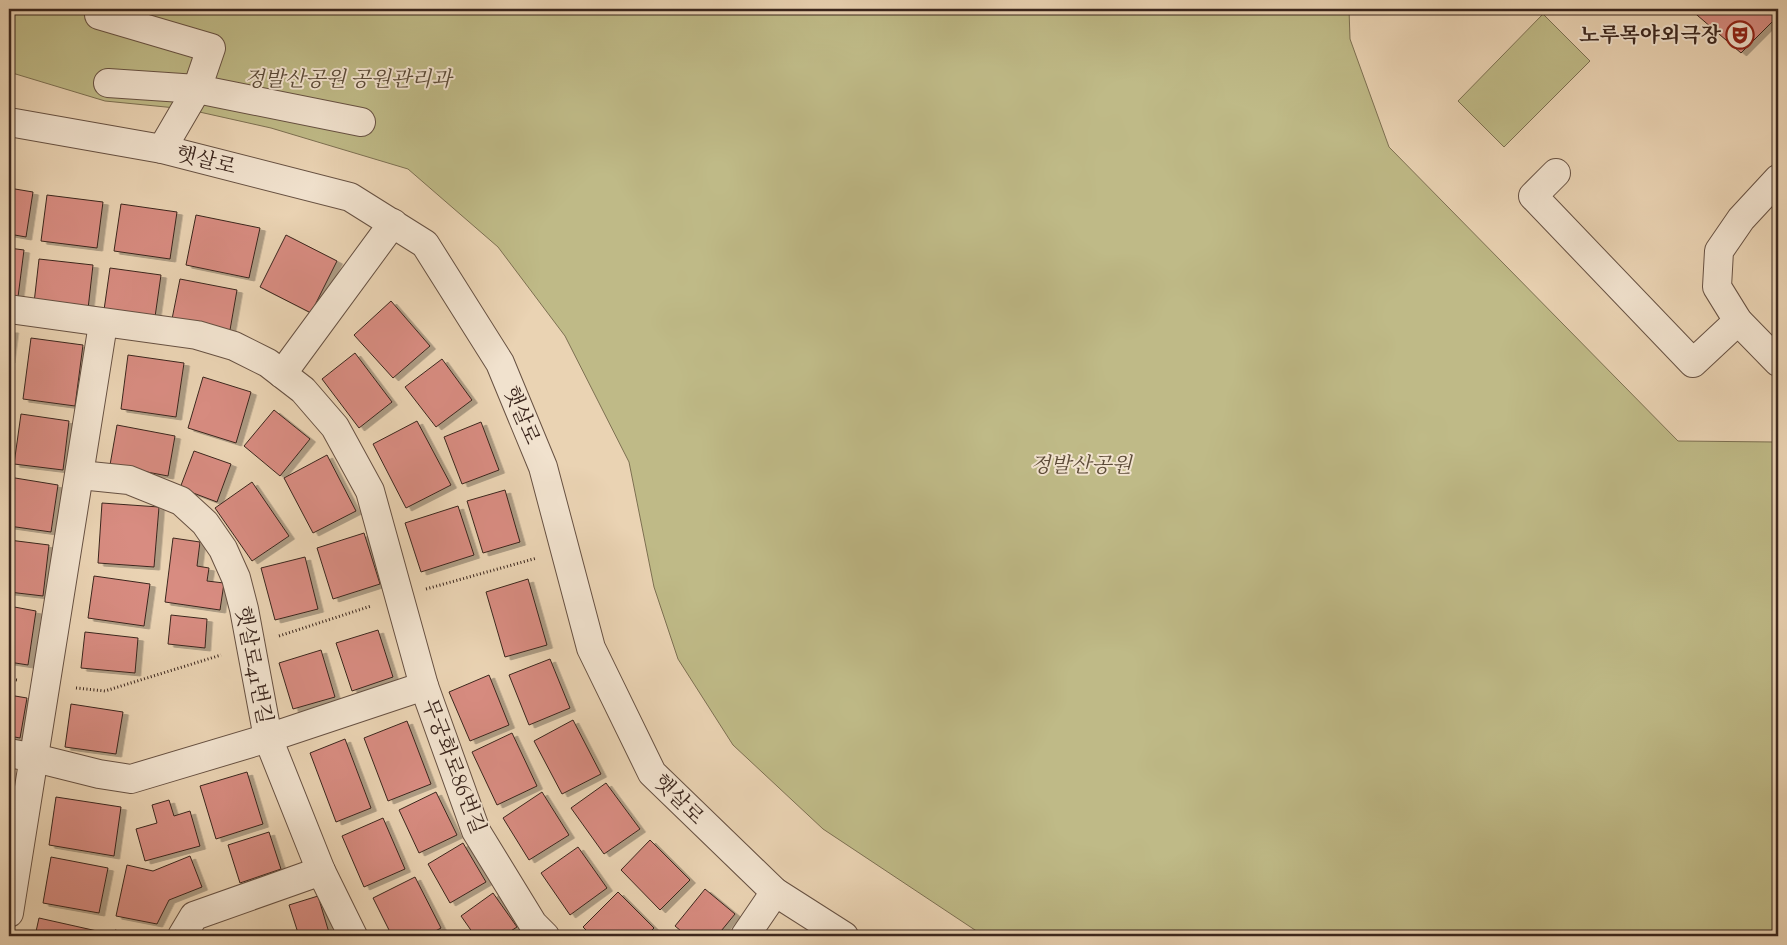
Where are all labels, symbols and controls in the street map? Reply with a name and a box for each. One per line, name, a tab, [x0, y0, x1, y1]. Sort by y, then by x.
theatre icon: 노루목야외극장	[1725, 20, 1755, 50]
place label: 노루목야외극장	[1579, 22, 1722, 52]
park label: 정발산공원 공원관리과	[244, 66, 454, 96]
street label: 햇살로	[172, 140, 239, 184]
street label: 햇살로	[494, 382, 546, 450]
park label: 정발산공원	[1030, 452, 1133, 482]
street label: 햇살로41번길	[226, 604, 278, 727]
street label: 무궁화로86번길	[413, 695, 492, 839]
street label: 햇살로	[645, 768, 710, 833]

